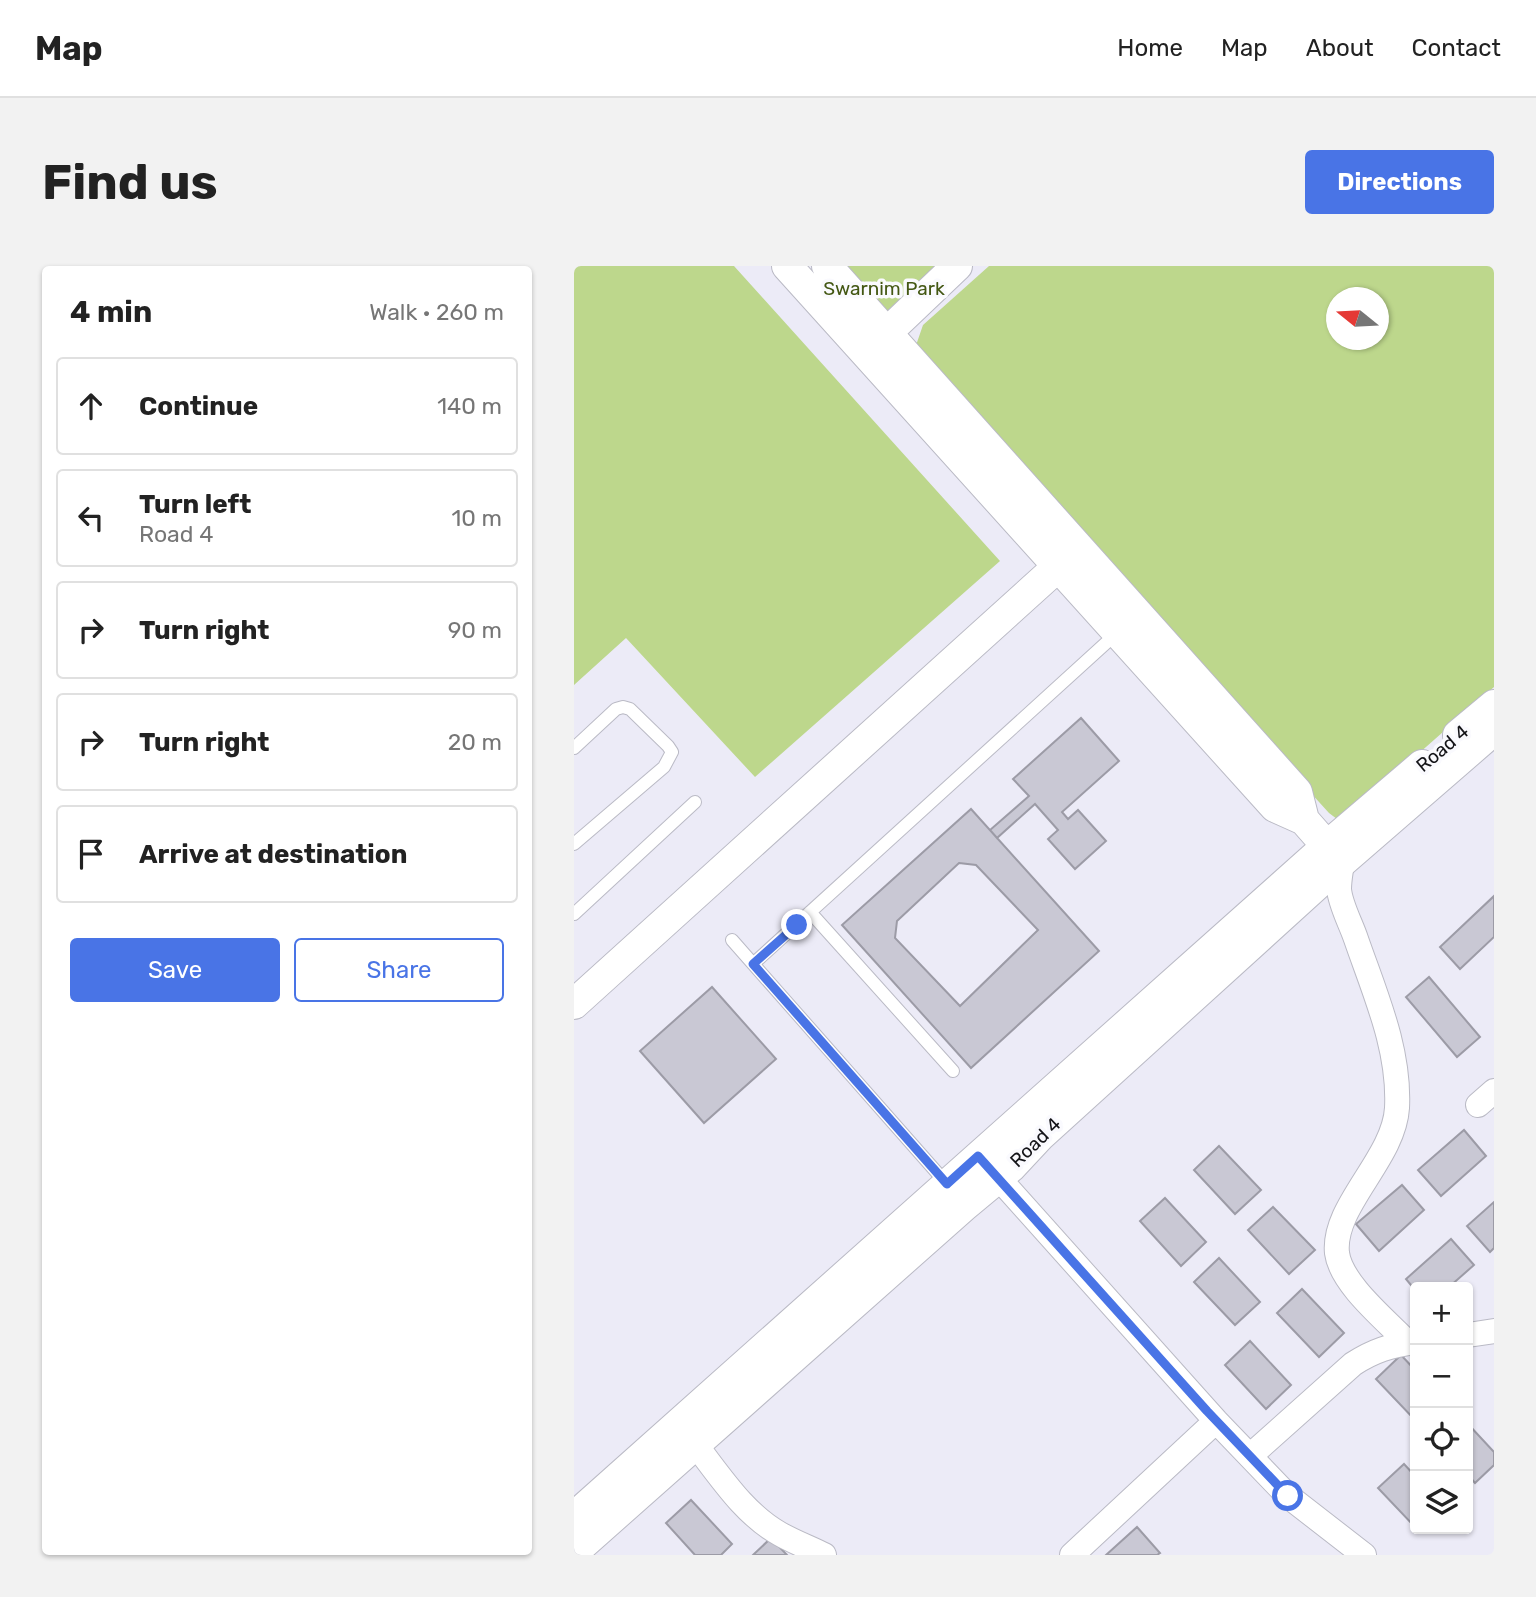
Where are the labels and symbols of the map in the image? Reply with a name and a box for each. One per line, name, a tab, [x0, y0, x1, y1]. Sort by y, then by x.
park label: Swarnim Park	[823, 277, 945, 300]
north arrow	[1326, 287, 1389, 350]
street label: Road 4	[1411, 720, 1473, 777]
route end	[781, 909, 812, 940]
street label: Road 4	[1005, 1113, 1066, 1172]
route start	[1272, 1480, 1303, 1511]

